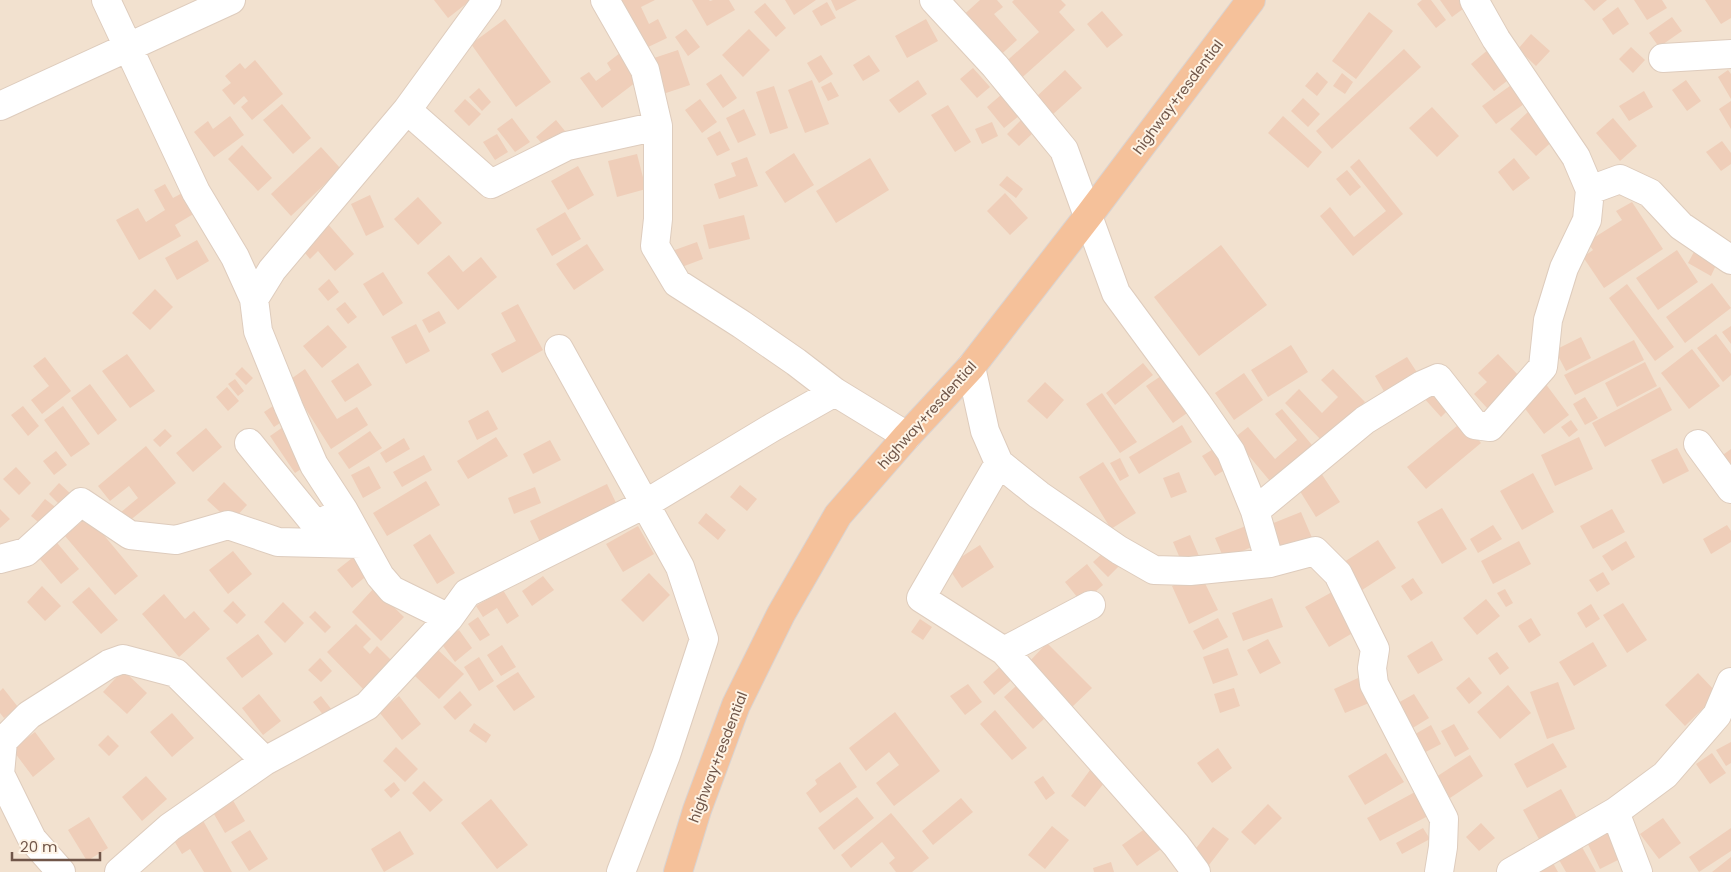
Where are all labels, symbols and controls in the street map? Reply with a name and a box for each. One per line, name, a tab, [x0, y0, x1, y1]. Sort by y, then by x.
street label: highway+resdential	[1128, 35, 1228, 159]
street label: highway+resdential	[873, 357, 981, 473]
street label: highway+resdential	[684, 689, 752, 825]
scale bar	[12, 830, 100, 862]
text: 20 m	[20, 836, 58, 857]

